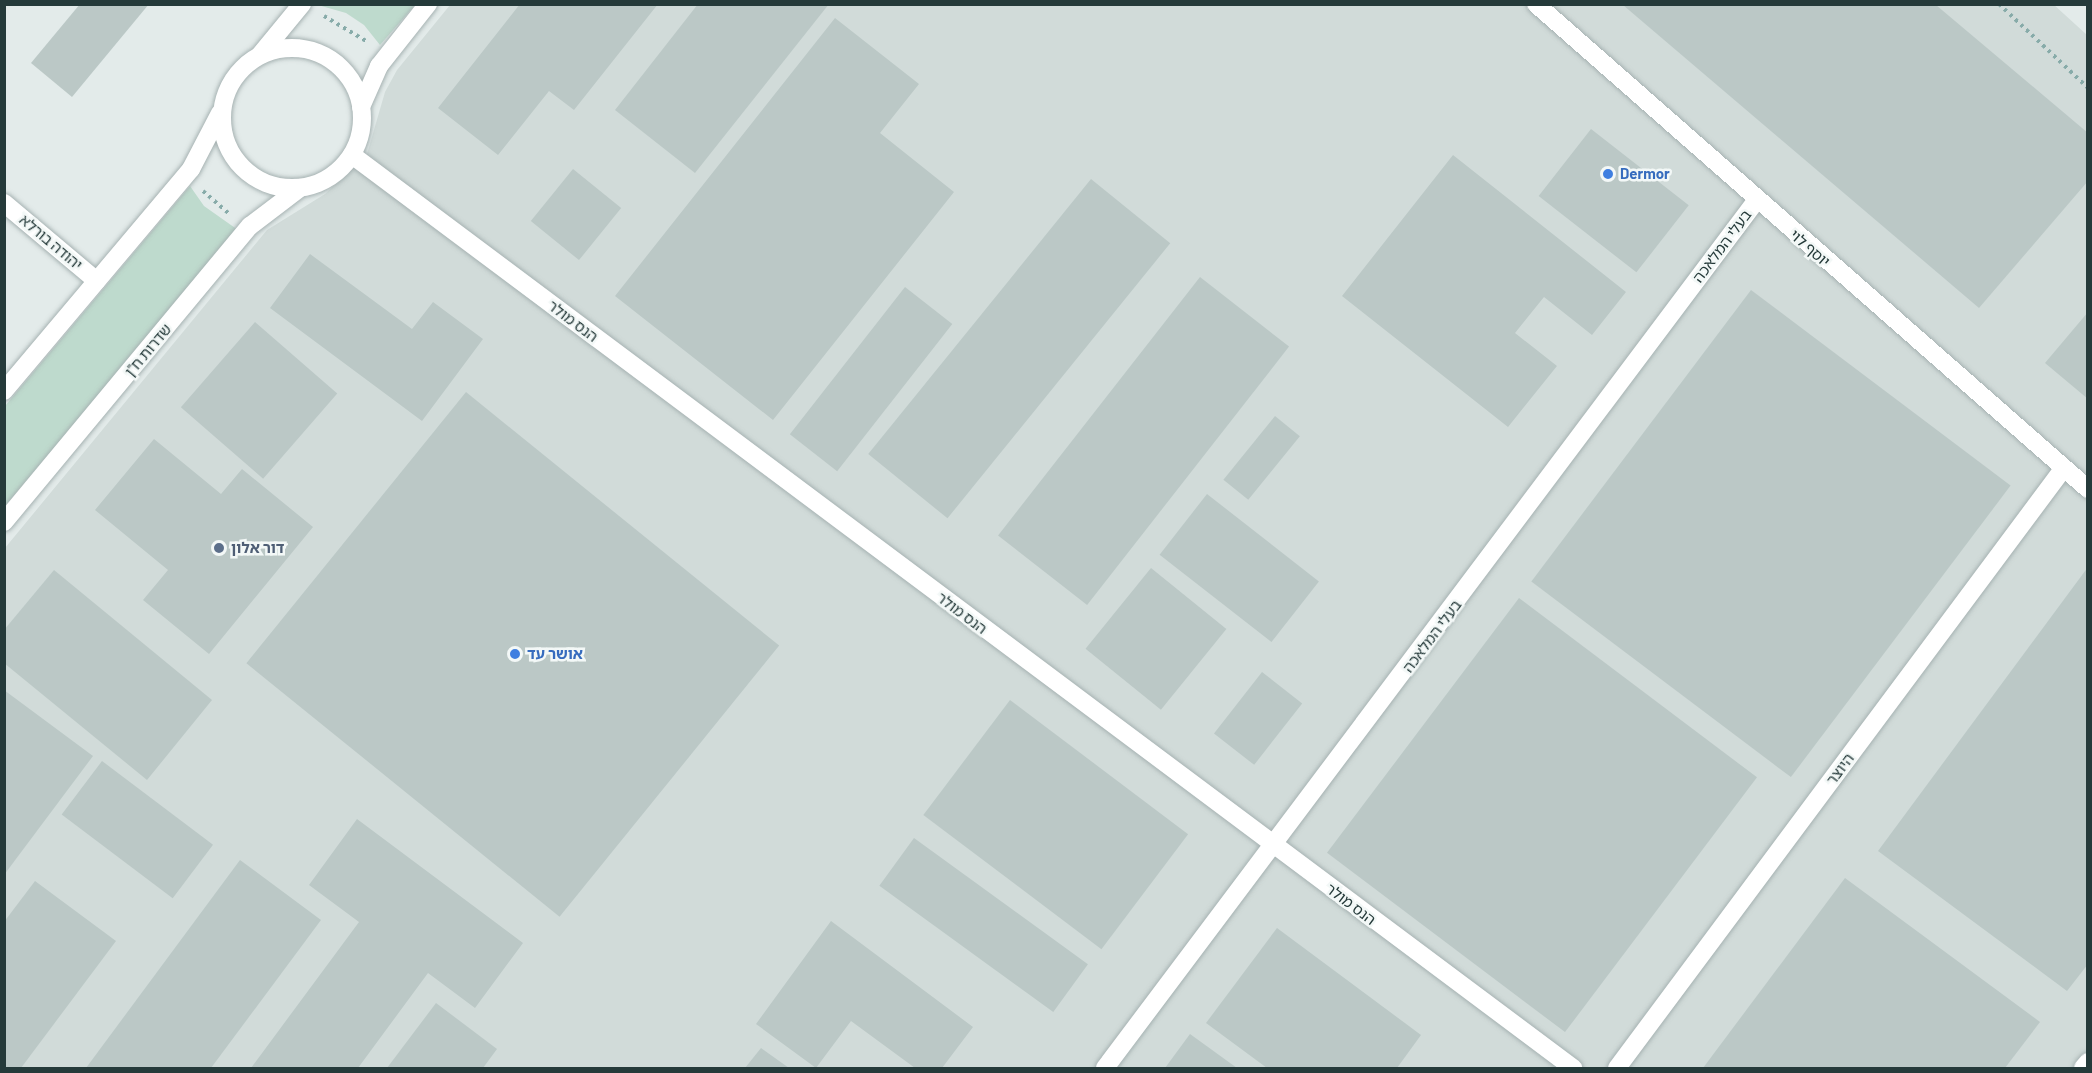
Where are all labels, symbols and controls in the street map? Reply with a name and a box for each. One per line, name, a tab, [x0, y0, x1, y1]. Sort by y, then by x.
place label: Dermor	[1620, 165, 1670, 183]
marker: Dermor	[1601, 167, 1615, 181]
street label: בעלי המלאכה	[1689, 206, 1755, 286]
street label: יהודה בורלא	[16, 211, 86, 273]
street label: יוסף לוי	[1786, 226, 1834, 270]
street label: הנס מולר	[544, 296, 602, 346]
street label: שדרות ח"ן	[121, 320, 175, 380]
place label: דור אלון	[231, 539, 284, 557]
marker: דור אלון	[212, 541, 226, 555]
street label: הנס מולר	[933, 588, 991, 638]
street label: בעלי המלאכה	[1399, 596, 1465, 676]
place label: אושר עד	[527, 645, 583, 663]
marker: אושר עד	[508, 647, 522, 661]
street label: היוצר	[1822, 750, 1858, 788]
street label: הנס מולר	[1322, 879, 1380, 929]

